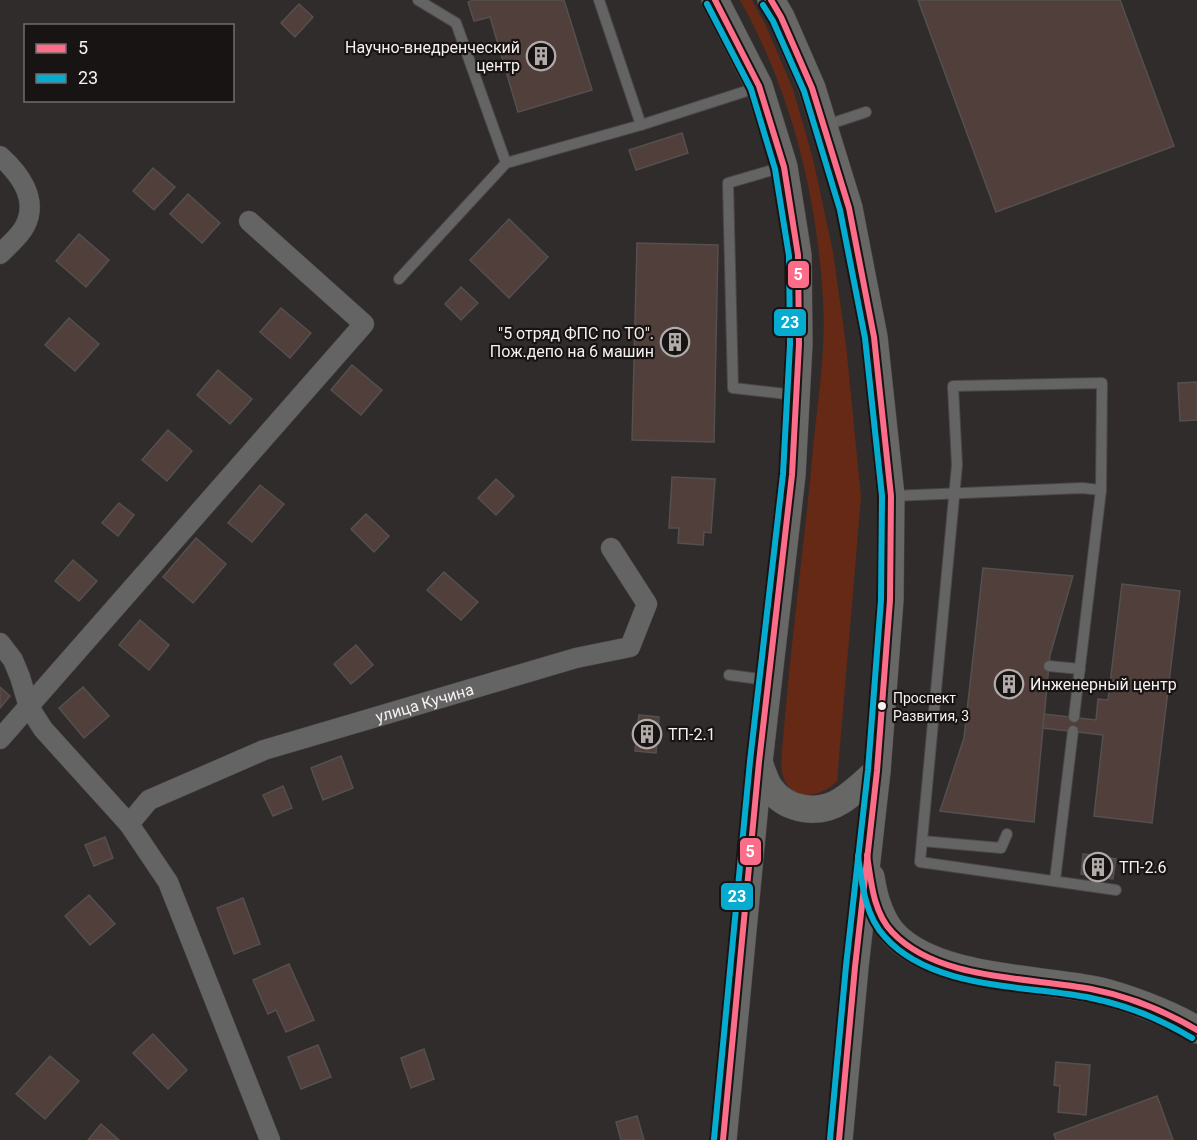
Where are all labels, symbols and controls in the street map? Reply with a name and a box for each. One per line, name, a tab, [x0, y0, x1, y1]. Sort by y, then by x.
legend	[24, 24, 234, 102]
text: 5	[78, 37, 88, 58]
place label: Научно-внедренческий центр	[345, 38, 520, 75]
building icon: Научно-внедренческий центр	[525, 40, 557, 72]
text: 23	[78, 67, 98, 88]
line badge: 5	[787, 260, 810, 289]
text: 5	[793, 265, 803, 284]
line badge: 23	[773, 308, 807, 337]
text: 23	[781, 313, 799, 332]
place label: "5 отряд ФПС по ТО". Пож.депо на 6 машин	[490, 324, 654, 361]
building icon: "5 отряд ФПС по ТО". Пож.депо на 6 машин	[659, 326, 691, 358]
building icon: Инженерный центр	[993, 668, 1025, 700]
place label: Инженерный центр	[1030, 675, 1177, 694]
street label: улица Кучина	[373, 679, 476, 726]
place label: Проспект Развития, 3	[893, 690, 969, 724]
marker: Проспект Развития, 3	[876, 700, 888, 712]
building icon: ТП-2.1	[631, 718, 663, 750]
place label: ТП-2.1	[668, 725, 716, 744]
line badge: 5	[739, 837, 762, 866]
text: 5	[745, 842, 755, 861]
building icon: ТП-2.6	[1082, 851, 1114, 883]
place label: ТП-2.6	[1119, 858, 1167, 877]
line badge: 23	[720, 882, 754, 911]
text: 23	[728, 887, 746, 906]

